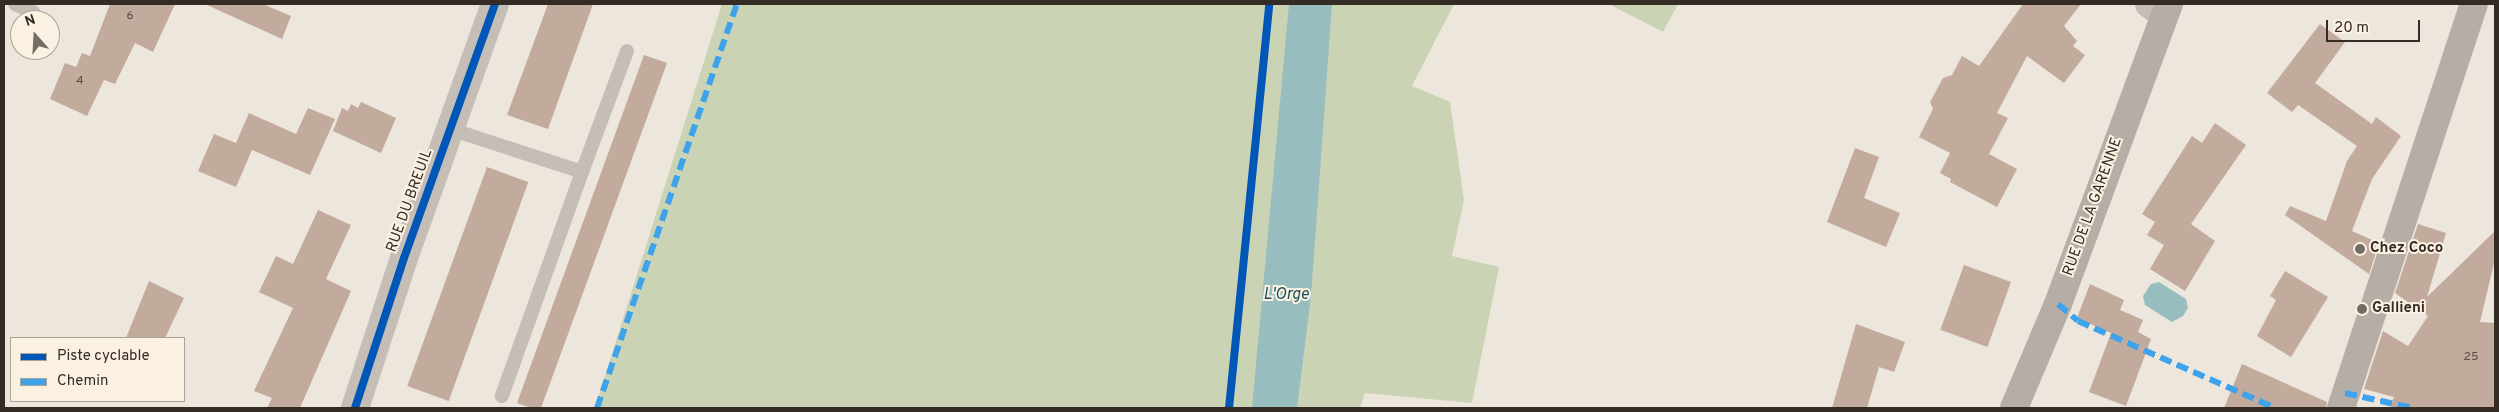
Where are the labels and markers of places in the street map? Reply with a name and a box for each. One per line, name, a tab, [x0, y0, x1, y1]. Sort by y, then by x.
place label: Chez Coco	[2370, 240, 2443, 258]
marker: Chez Coco	[2354, 243, 2366, 255]
place label: Gallieni	[2372, 300, 2425, 318]
marker: Gallieni	[2356, 303, 2368, 315]

